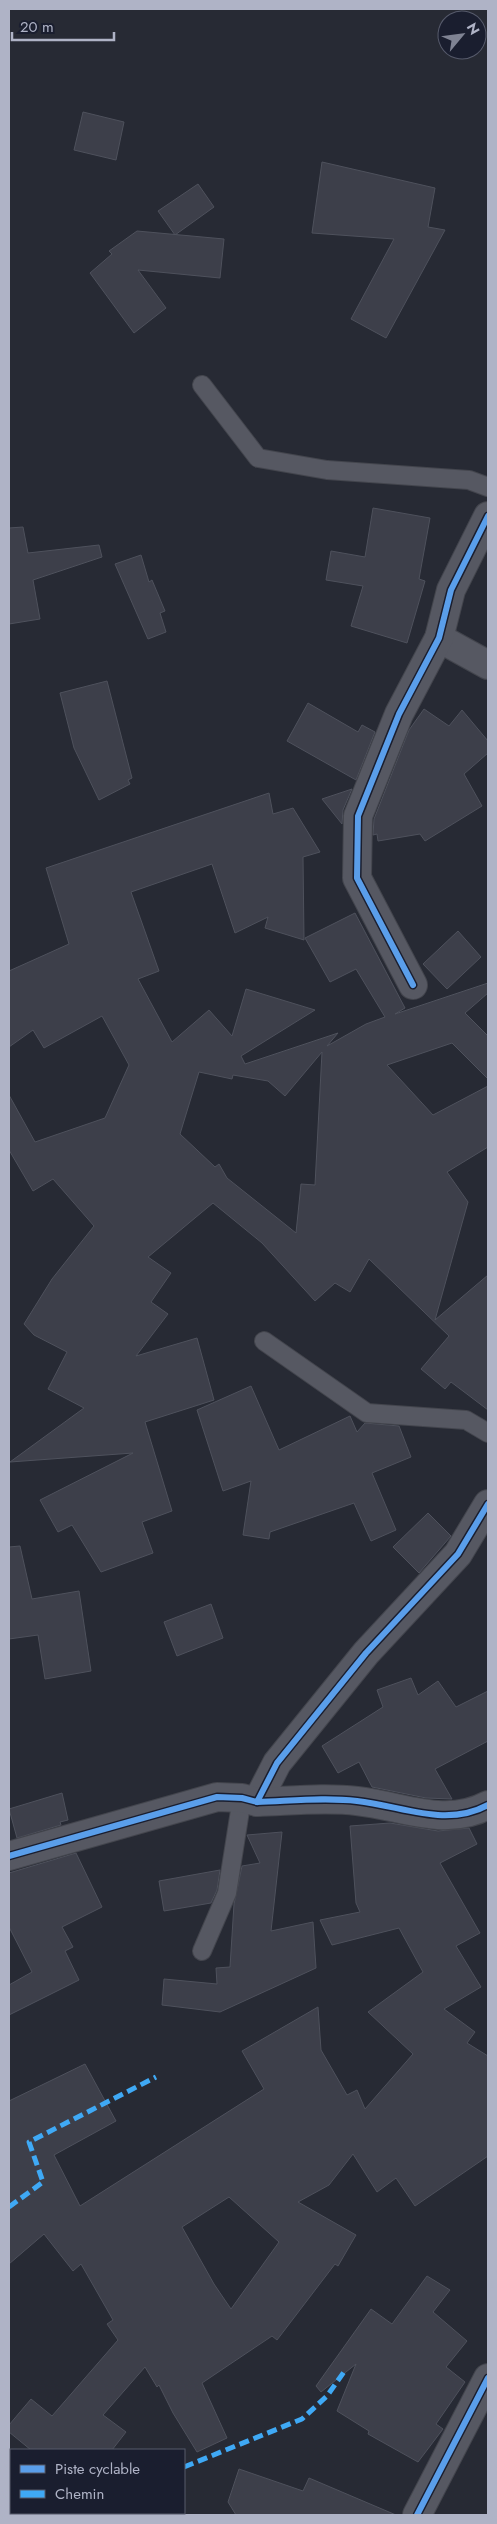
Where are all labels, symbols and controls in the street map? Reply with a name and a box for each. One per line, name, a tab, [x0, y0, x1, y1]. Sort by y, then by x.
scale bar	[12, 10, 115, 42]
north arrow	[437, 10, 487, 60]
text: 20 m	[20, 16, 54, 38]
text: N	[462, 19, 485, 38]
legend	[10, 2449, 185, 2514]
text: Piste cyclable	[55, 2458, 140, 2480]
text: Chemin	[55, 2483, 104, 2505]

